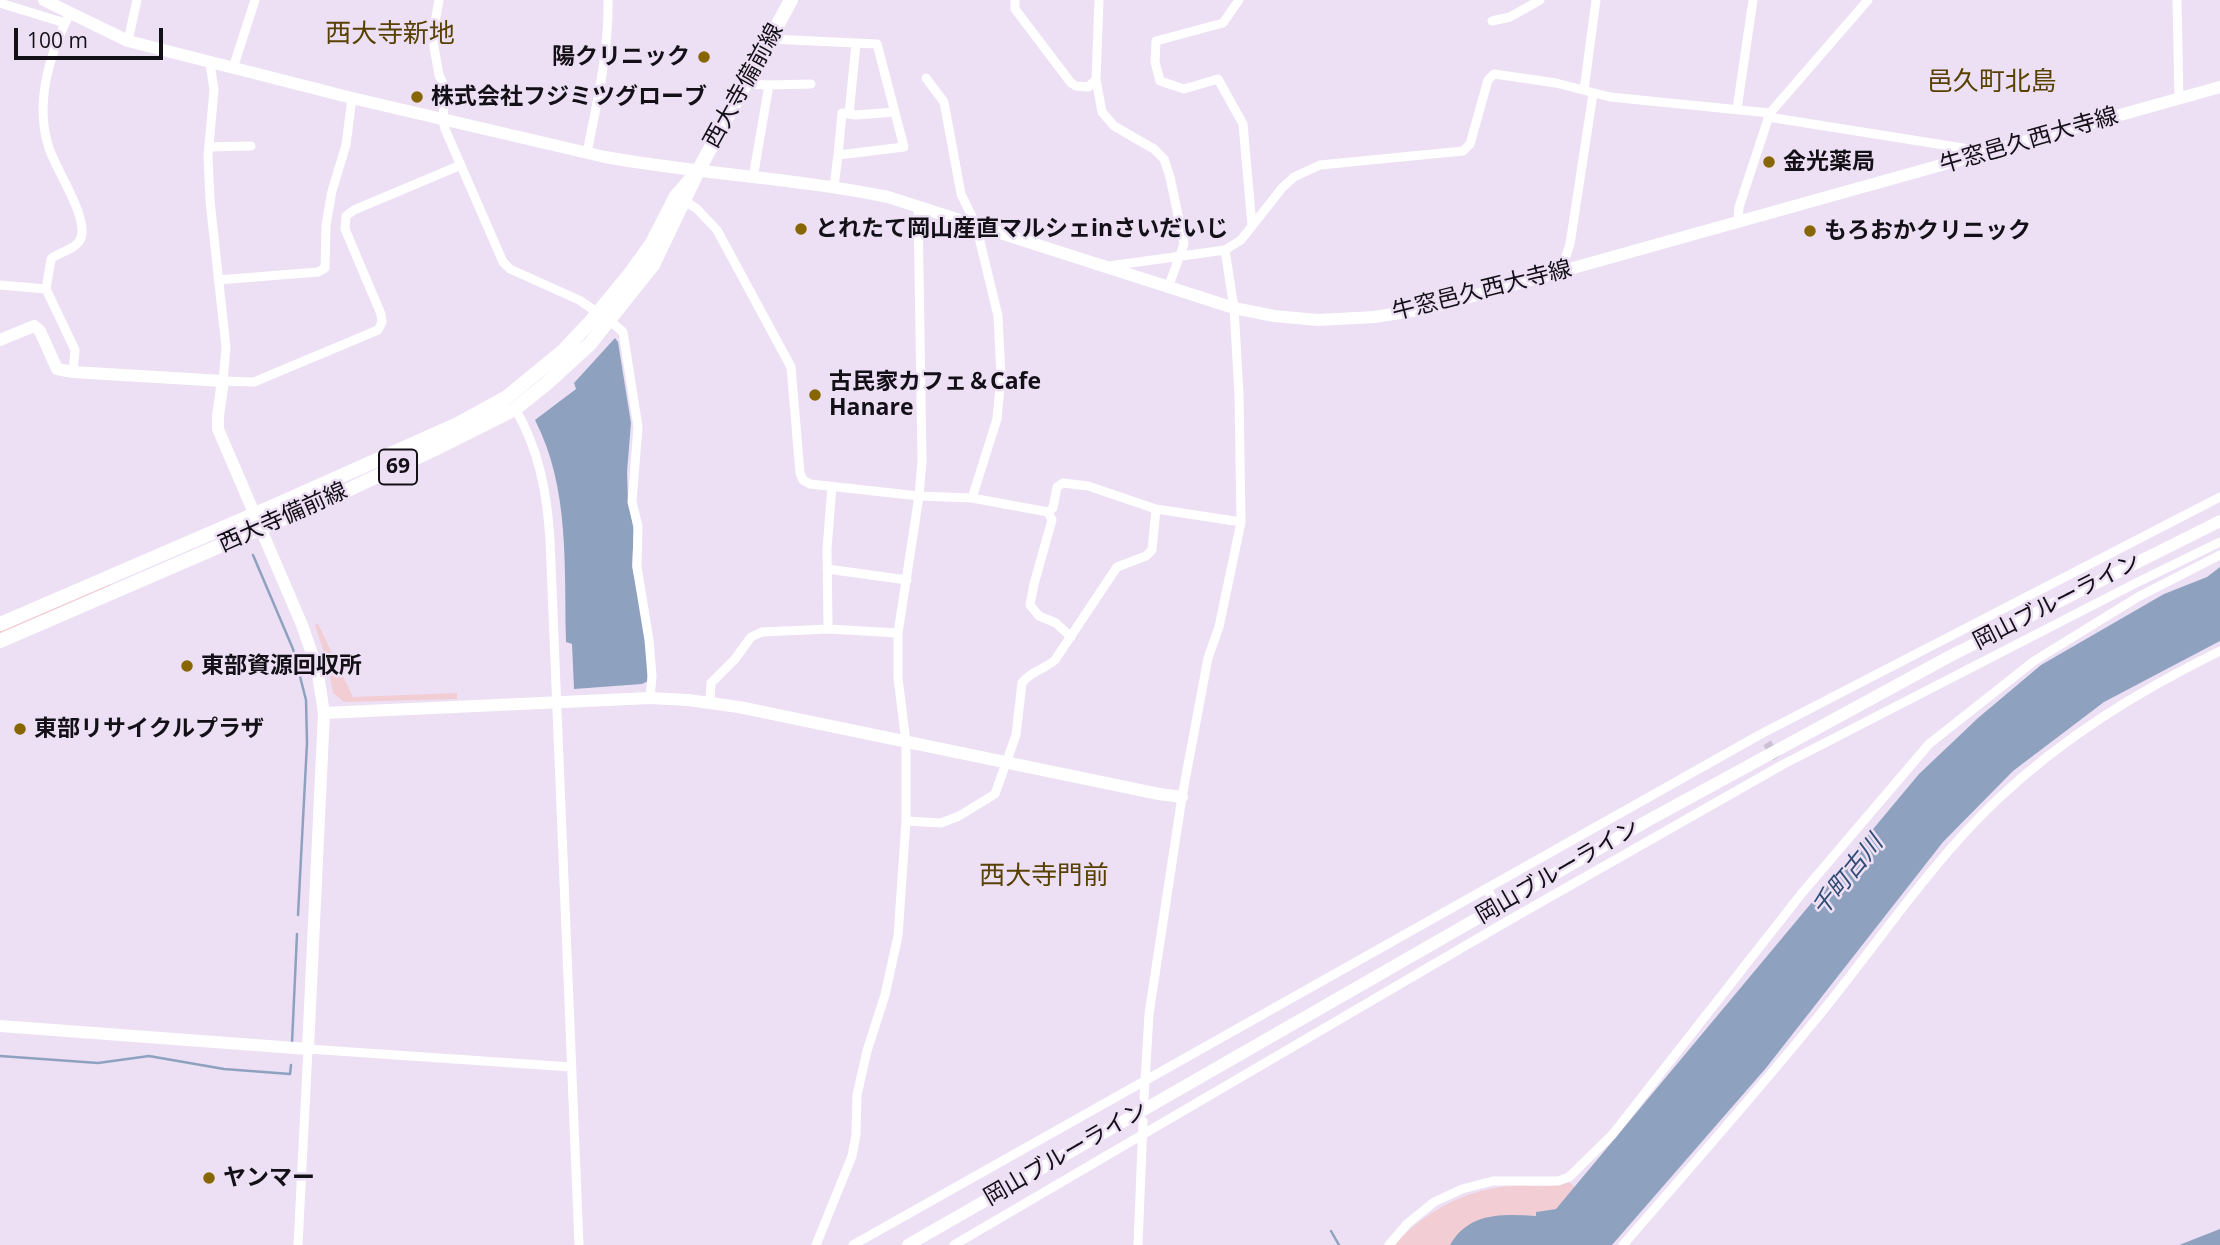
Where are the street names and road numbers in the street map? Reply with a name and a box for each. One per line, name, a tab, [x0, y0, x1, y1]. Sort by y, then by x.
street label: 西大寺備前線	[698, 19, 790, 153]
street label: 牛窓邑久西大寺線	[1937, 102, 2121, 180]
street label: 牛窓邑久西大寺線	[1389, 255, 1575, 327]
road number: 69	[379, 449, 417, 484]
street label: 西大寺備前線	[214, 477, 352, 559]
street label: 岡山ブルーライン	[1969, 548, 2145, 656]
street label: 岡山ブルーライン	[1471, 814, 1645, 930]
street label: 岡山ブルーライン	[979, 1096, 1153, 1212]

